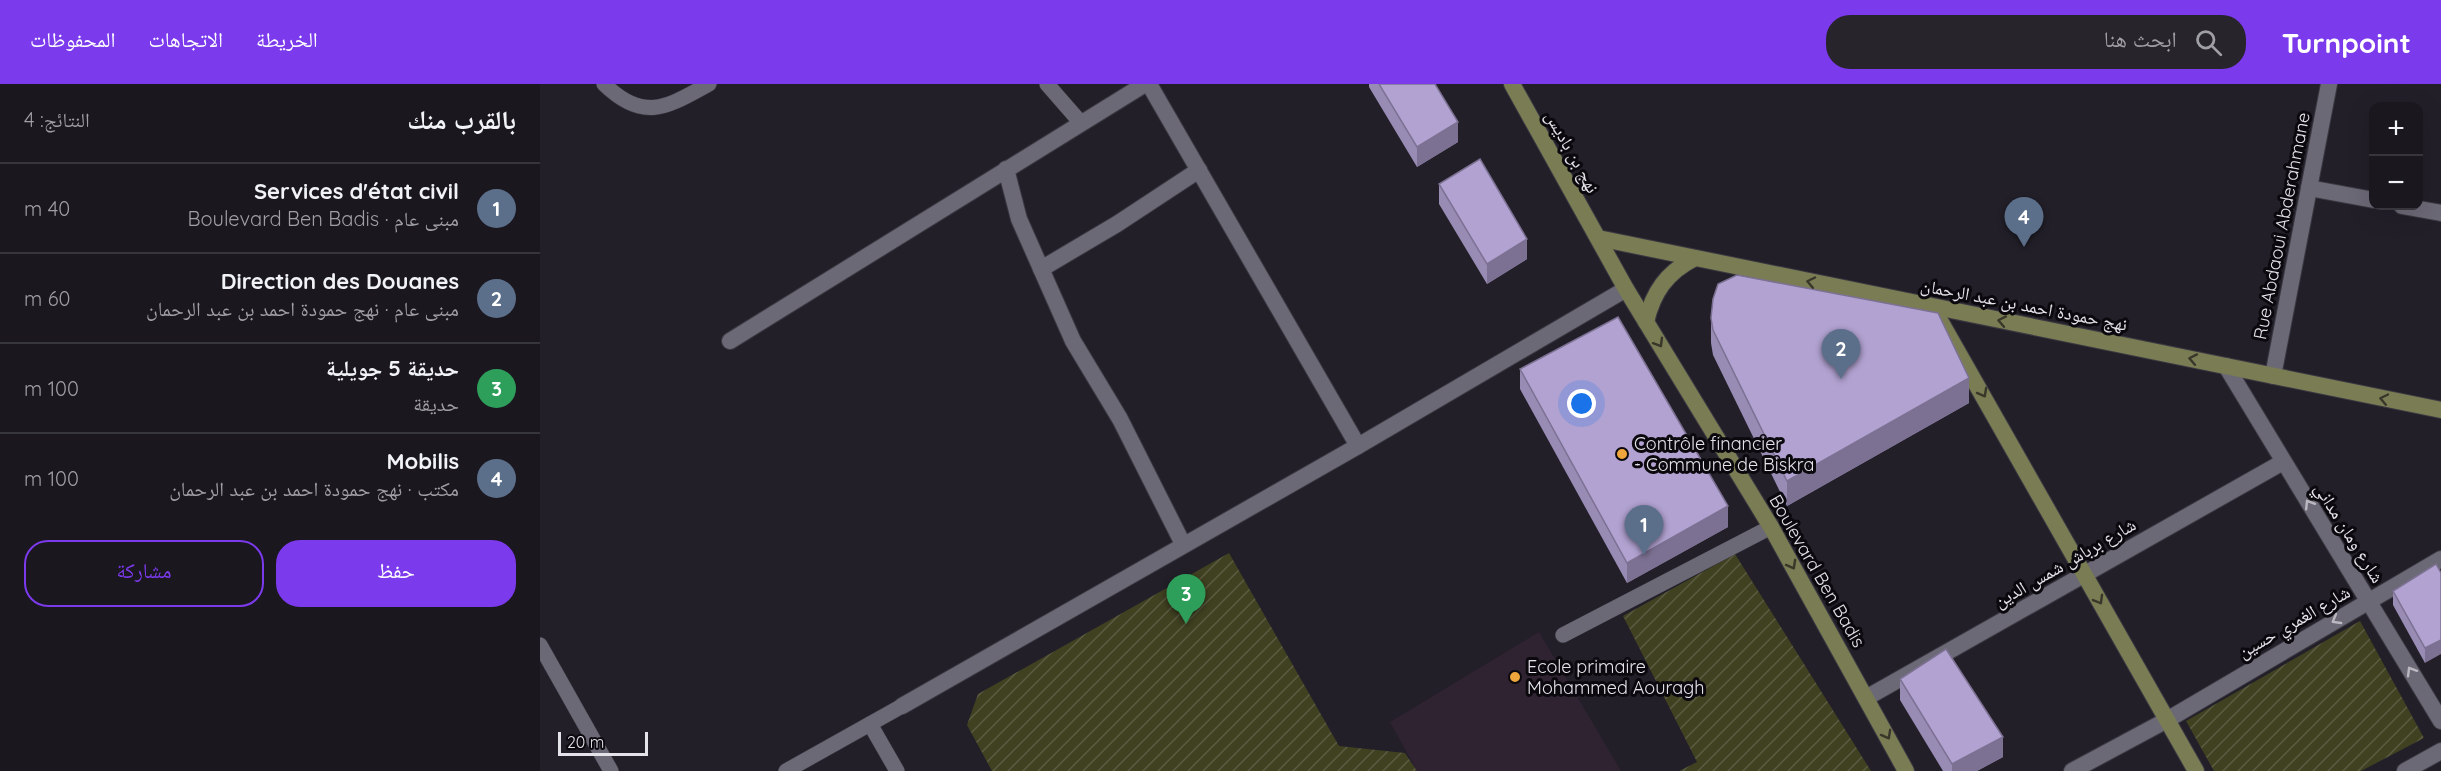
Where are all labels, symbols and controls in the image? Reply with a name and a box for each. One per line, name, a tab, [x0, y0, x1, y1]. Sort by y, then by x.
search box	[1826, 15, 2246, 69]
text: ابحث هنا	[2104, 25, 2177, 53]
text: Turnpoint	[2282, 25, 2411, 60]
text: المحفوظات	[30, 26, 115, 52]
text: الاتجاهات	[148, 26, 223, 52]
text: الخريطة	[256, 26, 318, 52]
icon: search	[2192, 26, 2225, 59]
map controls	[2369, 102, 2423, 210]
button: +	[2369, 102, 2423, 156]
text: بالقرب منك	[407, 103, 516, 136]
text: النتائج: 4	[24, 107, 90, 132]
street label: نهج بن باديس	[1540, 107, 1604, 197]
street label: Rue Abdaoui Abderahmane	[2248, 110, 2315, 341]
button: −	[2369, 156, 2423, 210]
text: Services d'état civil	[254, 177, 459, 205]
text: 40 m	[24, 196, 70, 221]
text: 1	[493, 196, 500, 221]
pin: 4	[2004, 198, 2044, 247]
text: مبنى عام · Boulevard Ben Badis	[187, 206, 459, 231]
text: Direction des Douanes	[221, 267, 459, 295]
street label: نهج حمودة احمد بن عبد الرحمان	[1919, 273, 2129, 337]
one-way arrow	[1806, 276, 1816, 289]
text: 60 m	[24, 286, 70, 311]
text: 2	[491, 286, 502, 311]
text: مبنى عام · نهج حمودة احمد بن عبد الرحمان	[146, 296, 459, 321]
one-way arrow	[1997, 315, 2007, 328]
pin: 2	[1822, 330, 1860, 379]
one-way arrow	[1652, 337, 1663, 347]
one-way arrow	[2188, 353, 2198, 366]
text: حديقة 5 جويلية	[326, 354, 459, 382]
text: 100 m	[24, 376, 79, 401]
text: 3	[491, 376, 502, 401]
one-way arrow	[1976, 387, 1987, 397]
your location	[1567, 389, 1596, 418]
text: حديقة	[413, 391, 459, 416]
one-way arrow	[2379, 393, 2389, 406]
place label: Contrôle financier - Commune de Biskra	[1634, 432, 1814, 476]
text: Mobilis	[387, 447, 459, 475]
marker: Contrôle financier - Commune de Biskra	[1615, 447, 1629, 461]
text: 100 m	[24, 466, 79, 491]
text: 4	[491, 466, 502, 491]
text: مكتب · نهج حمودة احمد بن عبد الرحمان	[169, 476, 459, 501]
street label: شارع ومان مداني	[2306, 478, 2389, 589]
street label: Boulevard Ben Badis	[1764, 490, 1871, 651]
one-way arrow	[2304, 500, 2316, 510]
pin: 1	[1624, 506, 1664, 555]
street label: شارع برباش شمس الدين	[1990, 513, 2140, 612]
button: مشاركة	[24, 540, 264, 607]
button: حفظ	[276, 540, 516, 607]
one-way arrow	[1785, 558, 1796, 569]
pin: 3	[1166, 574, 1206, 624]
street label: شارع الغمري حسين	[2234, 580, 2356, 666]
one-way arrow	[2092, 594, 2103, 604]
one-way arrow	[2332, 612, 2342, 624]
place label: Ecole primaire Mohammed Aouragh	[1527, 655, 1705, 699]
one-way arrow	[2406, 667, 2418, 677]
marker: Ecole primaire Mohammed Aouragh	[1508, 670, 1522, 684]
scale bar	[558, 729, 648, 756]
one-way arrow	[1879, 729, 1891, 739]
text: 20 m	[567, 732, 604, 752]

